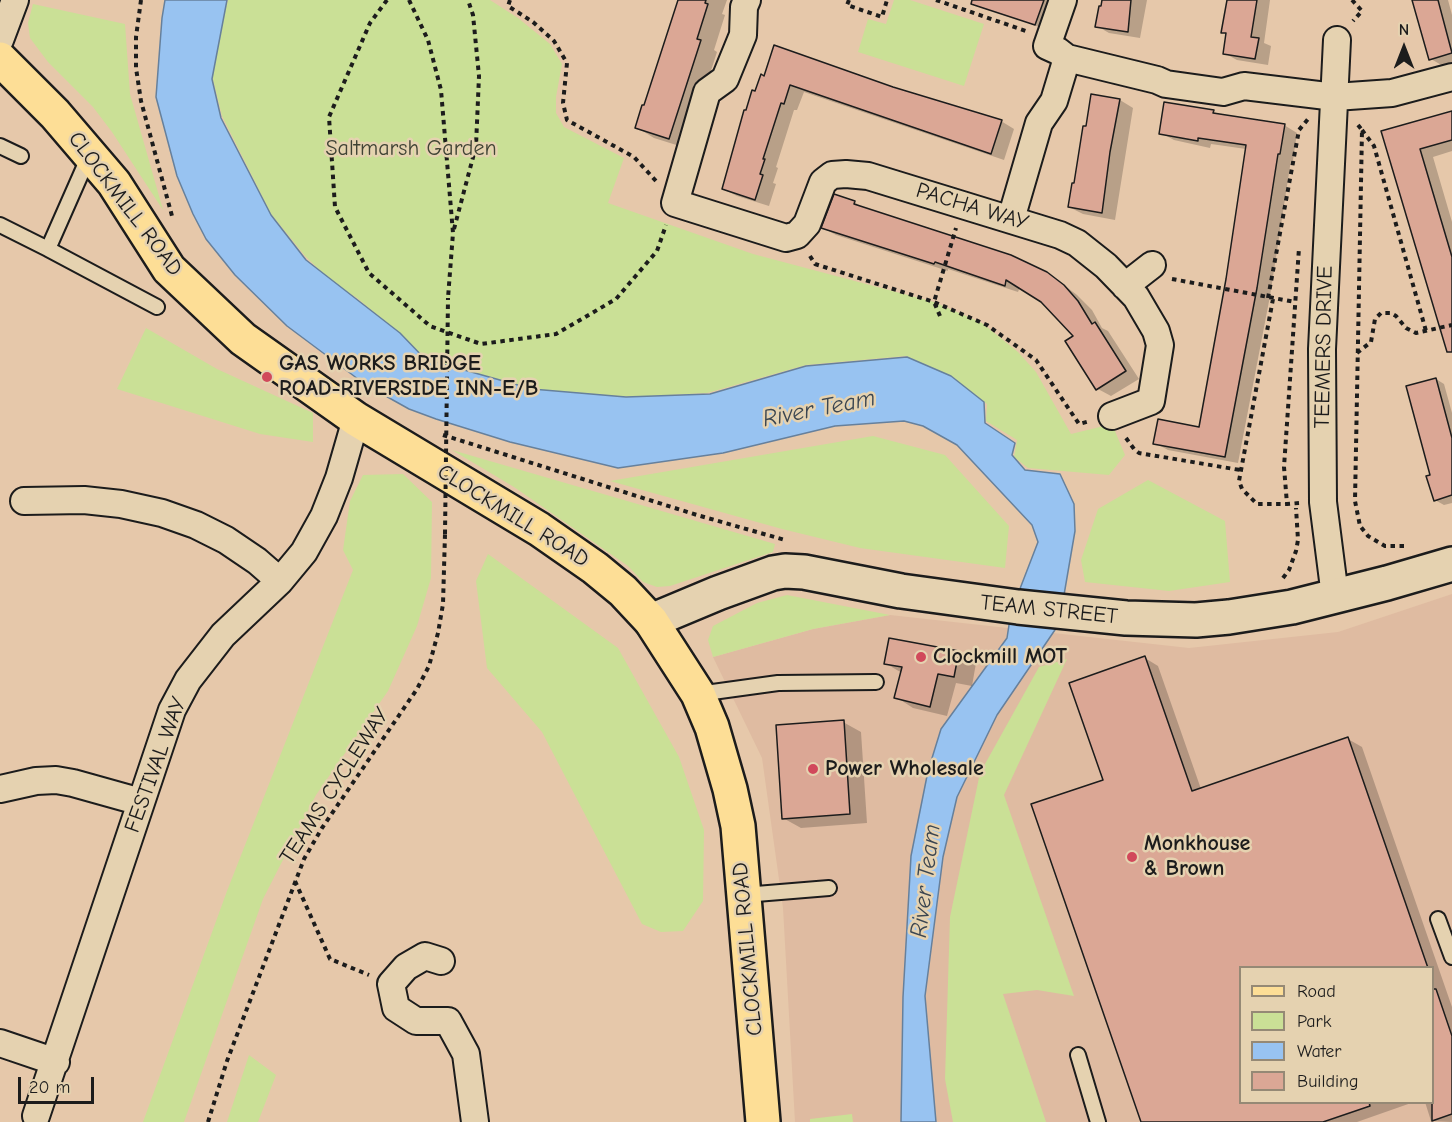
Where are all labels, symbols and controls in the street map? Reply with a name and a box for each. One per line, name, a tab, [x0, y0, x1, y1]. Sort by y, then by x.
north arrow	[1374, 18, 1434, 78]
text: N	[1399, 21, 1409, 39]
street label: CLOCKMILL ROAD	[62, 127, 188, 281]
park label: Saltmarsh Garden	[325, 136, 497, 162]
street label: PACHA WAY	[913, 177, 1031, 237]
street label: TEEMERS DRIVE	[1309, 265, 1339, 429]
place label: GAS WORKS BRIDGE ROAD-RIVERSIDE INN-E/B	[279, 351, 538, 402]
marker: GAS WORKS BRIDGE ROAD-RIVERSIDE INN-E/B	[260, 370, 274, 384]
water label: River Team	[760, 384, 878, 434]
street label: CLOCKMILL ROAD	[432, 459, 594, 573]
street label: TEAM STREET	[979, 590, 1119, 630]
place label: Clockmill MOT	[933, 644, 1067, 670]
marker: Clockmill MOT	[914, 650, 928, 664]
street label: FESTIVAL WAY	[119, 694, 193, 836]
street label: TEAMS CYCLEWAY	[275, 703, 395, 869]
place label: Power Wholesale	[825, 756, 984, 782]
marker: Power Wholesale	[806, 762, 820, 776]
water label: River Team	[905, 823, 947, 939]
place label: Monkhouse & Brown	[1144, 831, 1250, 882]
marker: Monkhouse & Brown	[1125, 850, 1139, 864]
street label: CLOCKMILL ROAD	[727, 861, 769, 1037]
legend	[1239, 966, 1434, 1104]
text: Road	[1297, 981, 1336, 1002]
text: Park	[1297, 1011, 1331, 1032]
text: Water	[1297, 1041, 1341, 1062]
scale bar	[21, 1065, 98, 1103]
text: Building	[1297, 1071, 1359, 1092]
text: 20 m	[29, 1077, 70, 1098]

